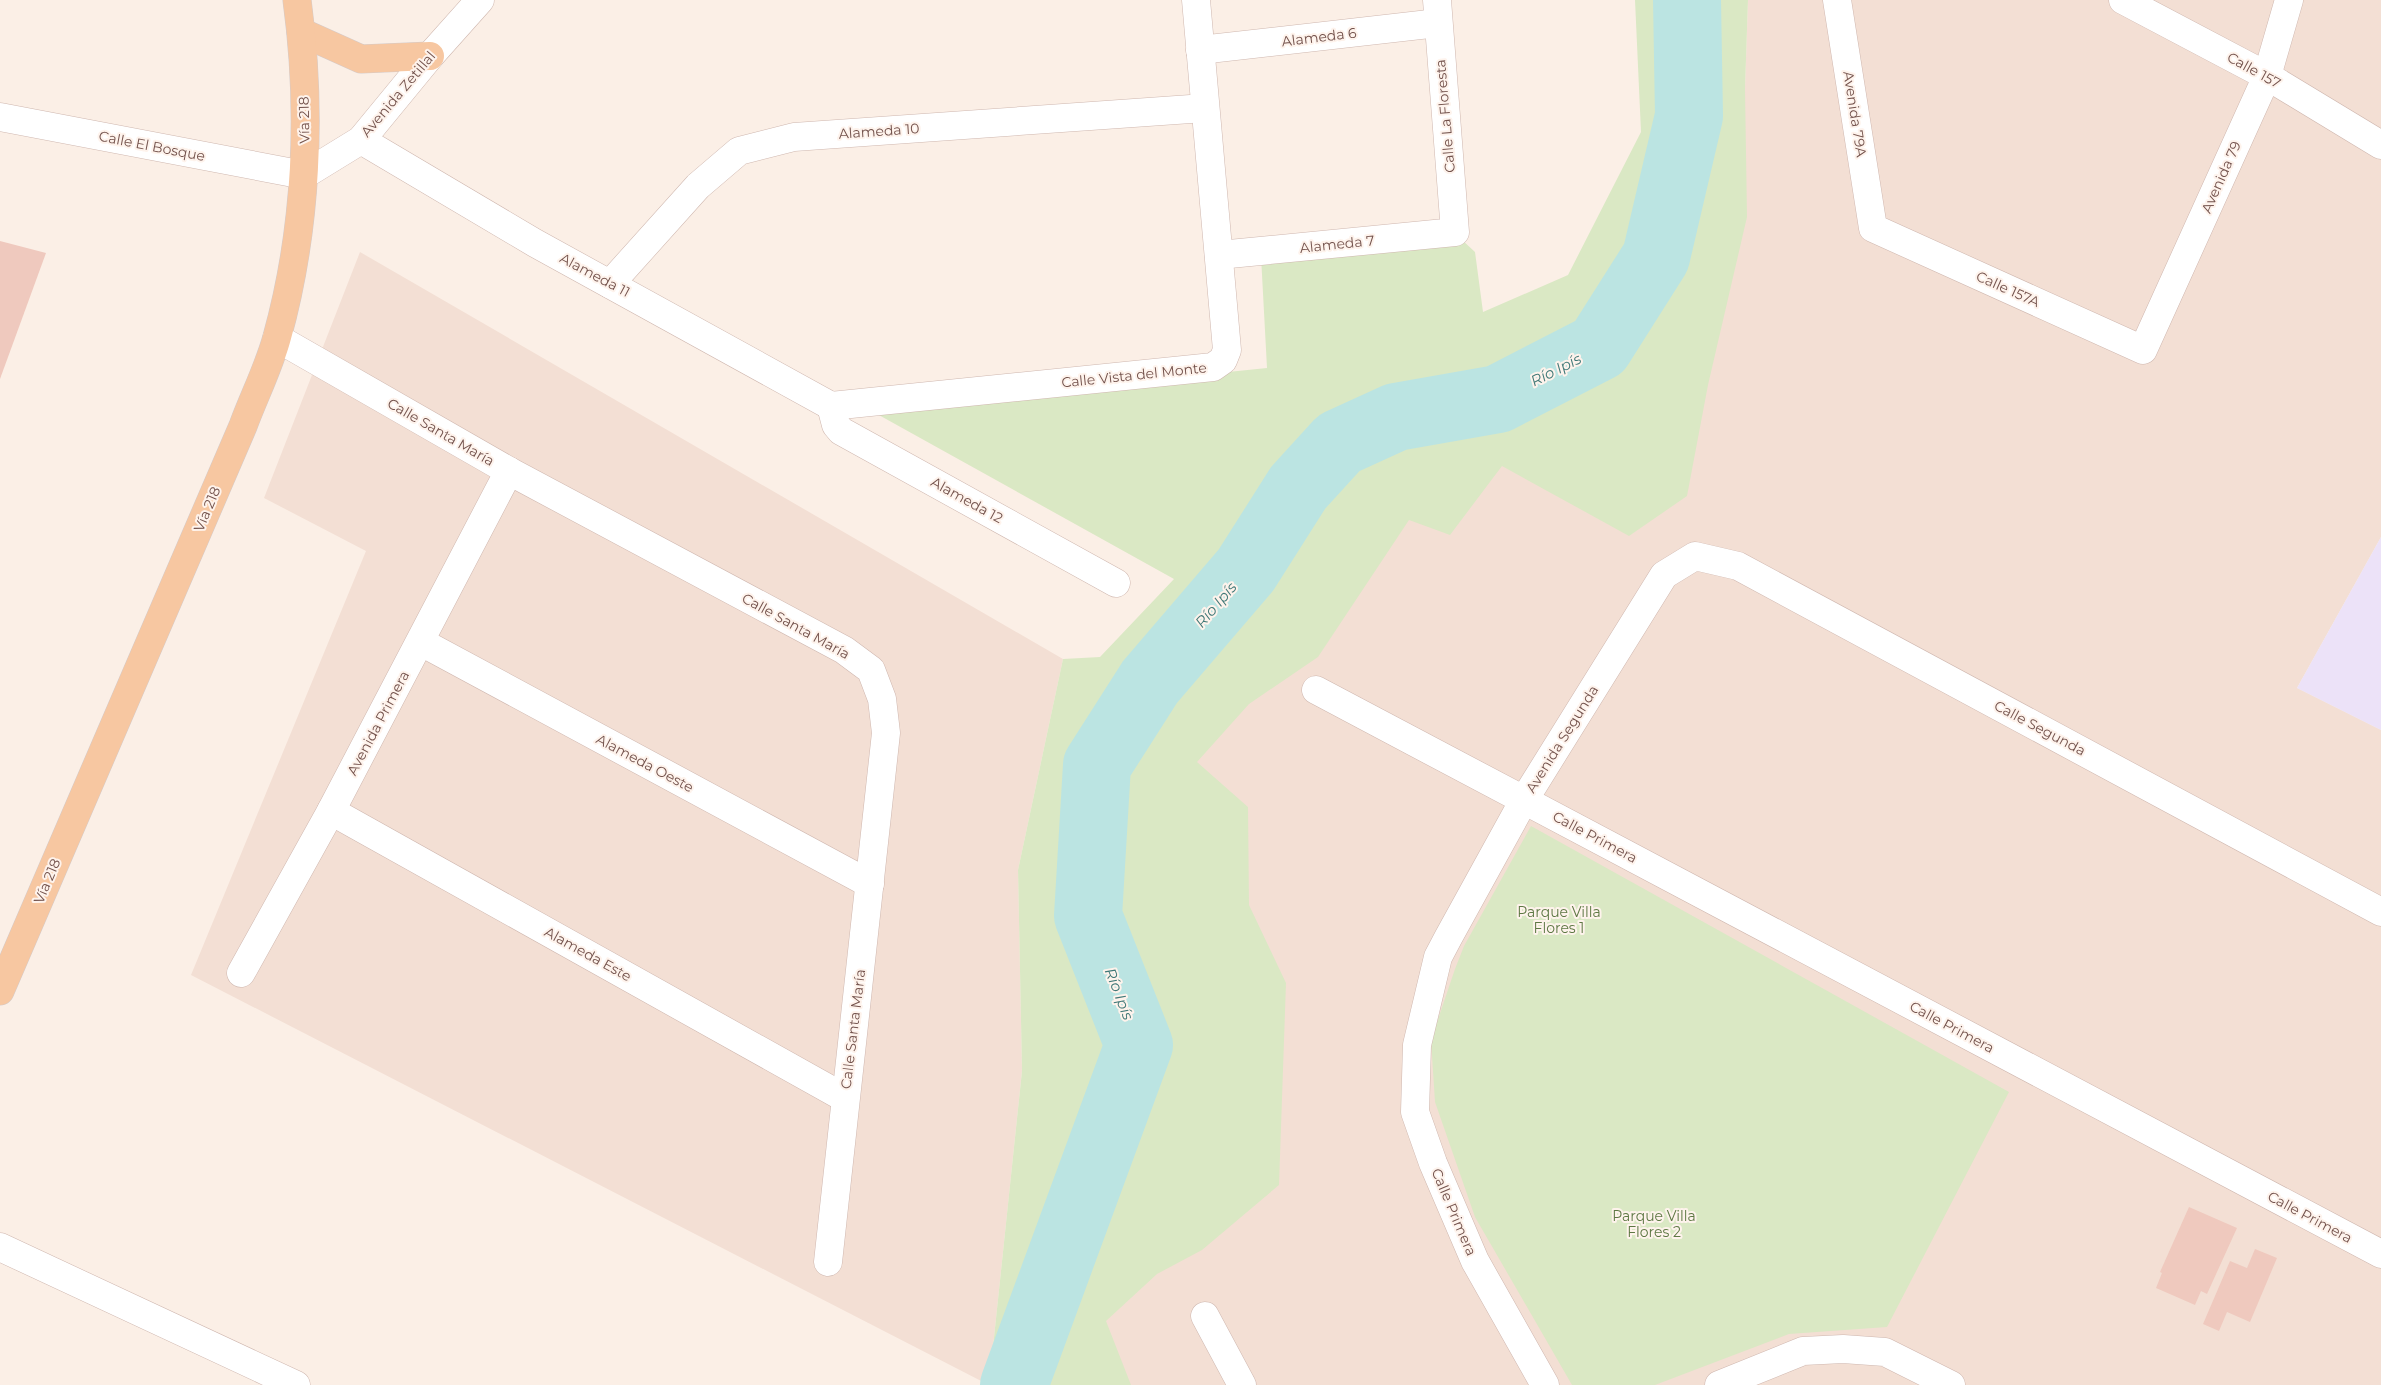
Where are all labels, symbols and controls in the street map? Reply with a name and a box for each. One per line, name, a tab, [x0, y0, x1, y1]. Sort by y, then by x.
street label: Alameda 6	[1281, 23, 1358, 51]
street label: Avenida Zetillal	[357, 47, 439, 141]
street label: Calle 157	[2224, 48, 2284, 92]
street label: Calle La Floresta	[1431, 59, 1459, 173]
street label: Avenida 79A	[1839, 70, 1871, 159]
street label: Vía 218	[295, 96, 313, 144]
street label: Alameda 10	[838, 119, 920, 143]
street label: Calle El Bosque	[97, 127, 207, 165]
street label: Avenida 79	[2197, 138, 2245, 216]
street label: Alameda 7	[1299, 231, 1375, 257]
street label: Alameda 11	[557, 249, 633, 301]
street label: Calle 157A	[1973, 267, 2044, 311]
water label: Río Ipís	[1527, 348, 1585, 390]
street label: Calle Vista del Monte	[1060, 358, 1208, 392]
street label: Calle Santa María	[384, 394, 498, 470]
street label: Alameda 12	[928, 473, 1006, 527]
street label: Vía 218	[189, 484, 225, 534]
water label: Río Ipís	[1191, 577, 1241, 631]
street label: Calle Santa María	[739, 589, 853, 663]
street label: Avenida Primera	[343, 668, 413, 778]
street label: Avenida Segunda	[1522, 682, 1602, 796]
street label: Calle Segunda	[1991, 696, 2089, 760]
street label: Alameda Oeste	[593, 730, 697, 796]
street label: Calle Primera	[1550, 807, 1640, 867]
street label: Vía 218	[29, 856, 65, 906]
park label: Parque Villa Flores 1	[1517, 903, 1601, 937]
street label: Alameda Este	[541, 923, 635, 985]
water label: Río Ipís	[1101, 965, 1138, 1023]
street label: Calle Santa María	[837, 968, 869, 1090]
street label: Calle Primera	[1907, 997, 1997, 1057]
street label: Calle Primera	[1427, 1166, 1481, 1258]
street label: Calle Primera	[2265, 1187, 2355, 1247]
park label: Parque Villa Flores 2	[1612, 1207, 1696, 1241]

